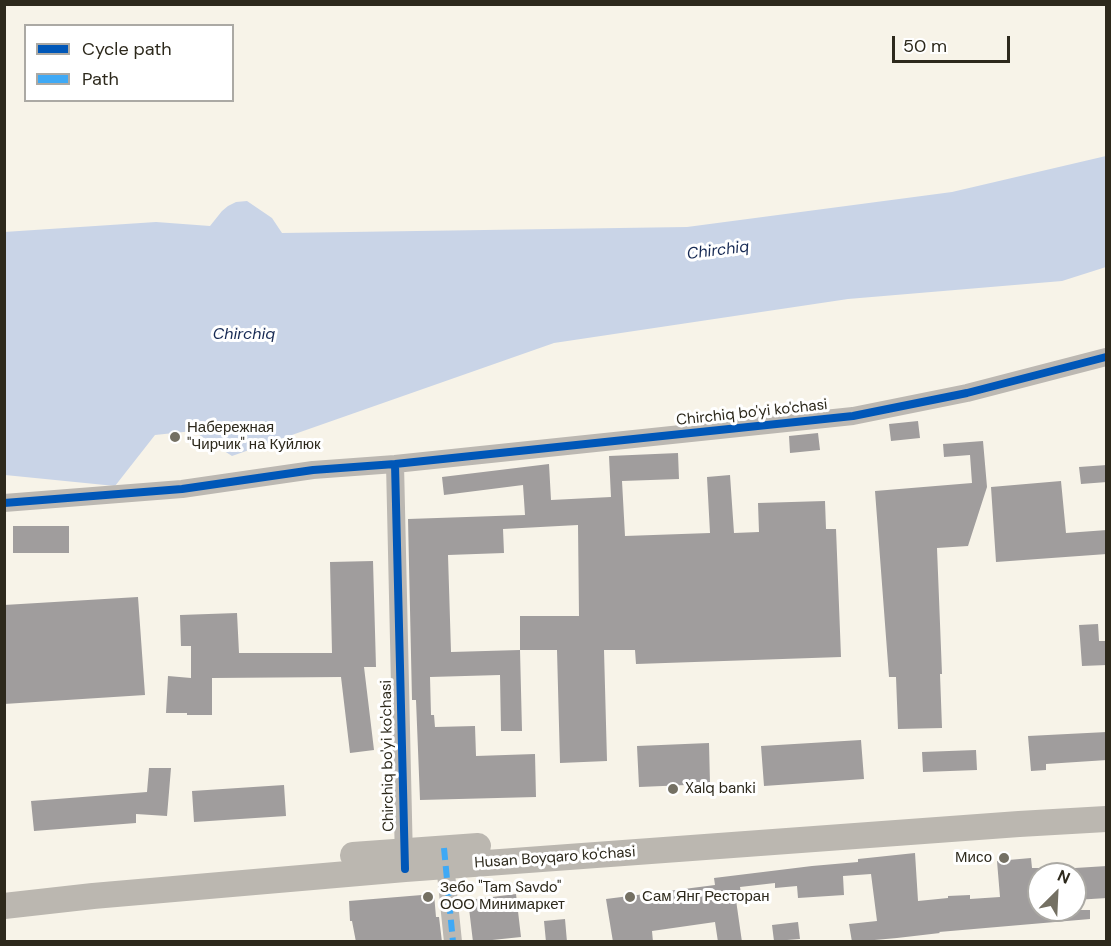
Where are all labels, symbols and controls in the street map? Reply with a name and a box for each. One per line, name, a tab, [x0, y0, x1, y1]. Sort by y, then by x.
legend	[24, 24, 234, 102]
scale bar	[895, 24, 1014, 62]
text: 50 m	[903, 34, 947, 58]
text: Cycle path	[82, 37, 172, 61]
text: Path	[82, 67, 119, 91]
water label: Chirchiq	[686, 238, 750, 264]
water label: Chirchiq	[213, 325, 275, 345]
street label: Chirchiq bo'yi ko'chasi	[676, 396, 828, 430]
place label: Набережная "Чирчик" на Куйлюк	[187, 419, 321, 454]
marker: Набережная "Чирчик" на Куйлюк	[168, 430, 182, 444]
street label: Chirchiq bo'yi ko'chasi	[378, 680, 398, 832]
place label: Xalq banki	[685, 780, 756, 798]
marker: Xalq banki	[666, 782, 680, 796]
street label: Husan Boyqaro ko'chasi	[474, 843, 636, 873]
place label: Мисо	[955, 849, 992, 867]
marker: Мисо	[997, 851, 1011, 865]
north arrow	[1027, 862, 1087, 922]
text: N	[1054, 865, 1073, 889]
place label: Зебо "Tam Savdo" ООО Минимаркет	[440, 879, 565, 914]
place label: Сам Янг Ресторан	[642, 888, 769, 906]
marker: Зебо "Tam Savdo" ООО Минимаркет	[421, 890, 435, 904]
marker: Сам Янг Ресторан	[623, 890, 637, 904]

